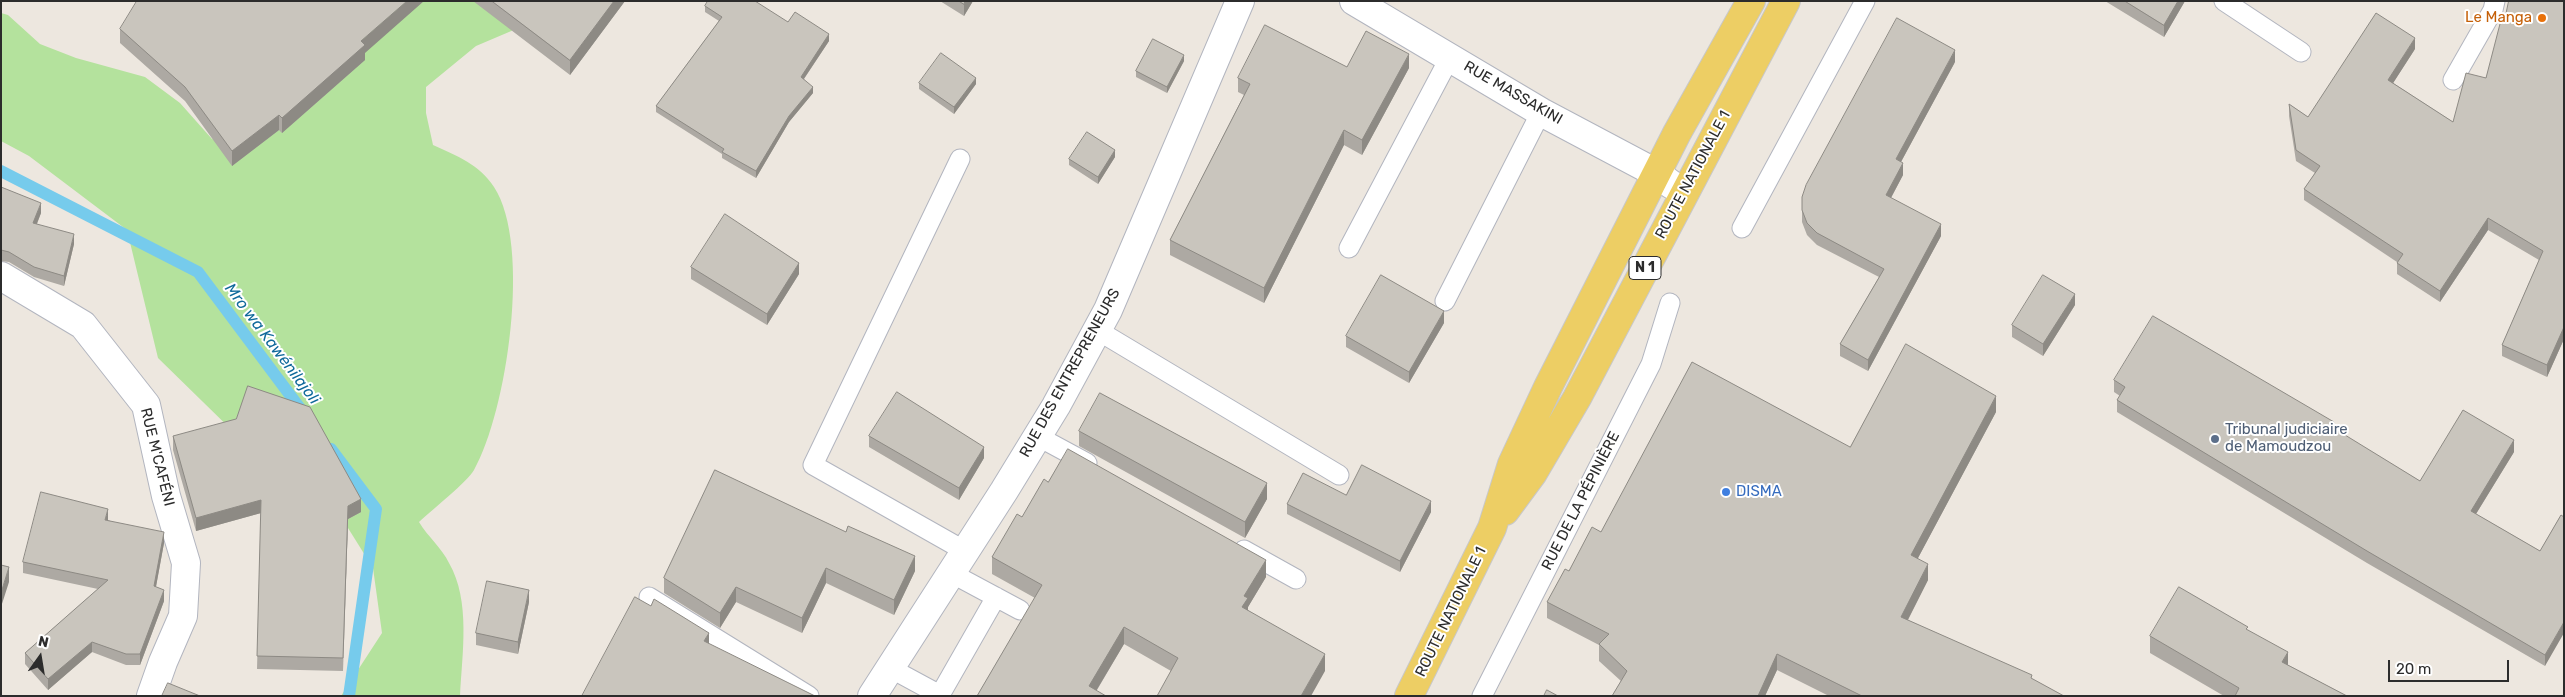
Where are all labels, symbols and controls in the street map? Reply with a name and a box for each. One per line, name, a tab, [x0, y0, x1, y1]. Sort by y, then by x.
place label: Le Manga	[2465, 9, 2532, 27]
marker: Le Manga	[2536, 12, 2548, 24]
street label: RUE MASSAKINI	[1460, 57, 1566, 129]
street label: ROUTE NATIONALE 1	[1652, 108, 1734, 242]
road number: N 1	[1629, 256, 1661, 280]
water label: Mro wa Kawénilajoli	[220, 280, 324, 408]
street label: RUE DES ENTREPRENEURS	[1016, 285, 1124, 461]
street label: RUE M'CAFÉNI	[136, 406, 178, 508]
place label: Tribunal judiciaire de Mamoudzou	[2225, 421, 2348, 456]
street label: RUE DE LA PÉPINIÈRE	[1538, 429, 1624, 573]
marker: Tribunal judiciaire de Mamoudzou	[2209, 433, 2221, 445]
place label: DISMA	[1736, 483, 1782, 501]
marker: DISMA	[1720, 486, 1732, 498]
street label: ROUTE NATIONALE 1	[1412, 544, 1490, 680]
north arrow	[15, 632, 65, 682]
text: N	[37, 632, 50, 651]
scale bar	[2390, 650, 2511, 682]
text: 20 m	[2396, 660, 2431, 678]

